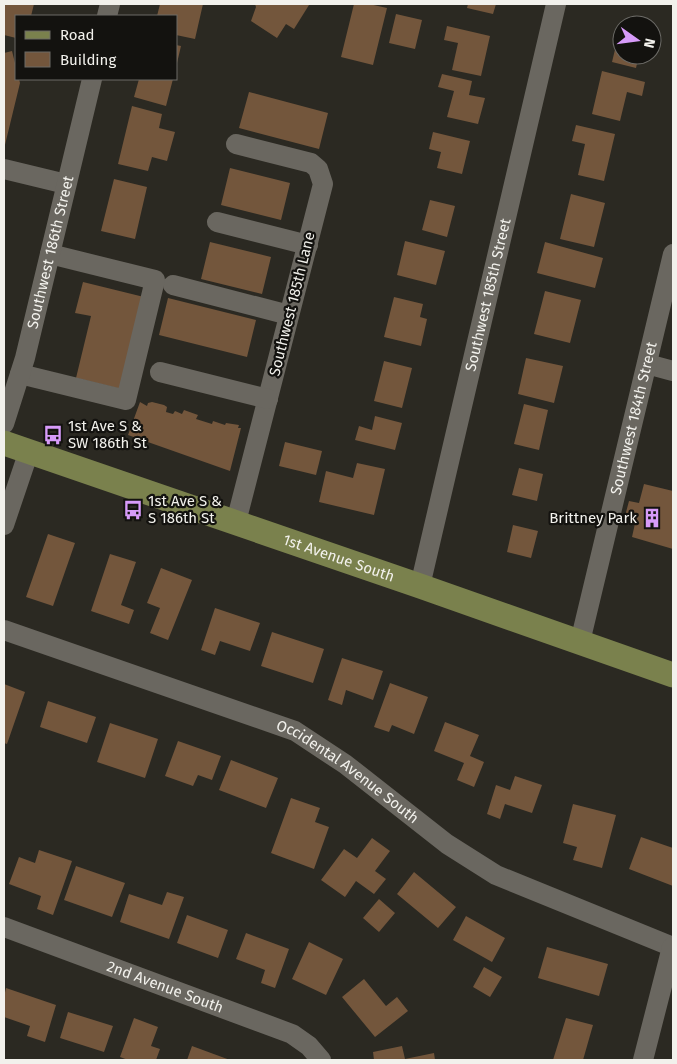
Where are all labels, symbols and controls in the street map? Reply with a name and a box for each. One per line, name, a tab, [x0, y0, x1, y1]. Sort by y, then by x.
legend	[15, 15, 178, 80]
north arrow	[612, 15, 662, 65]
text: Road	[60, 26, 95, 44]
text: N	[640, 36, 659, 50]
text: Building	[60, 51, 116, 69]
street label: Southwest 186th Street	[23, 173, 78, 331]
street label: Southwest 185th Street	[461, 216, 515, 373]
street label: Southwest 185th Lane	[265, 230, 319, 378]
street label: Southwest 184th Street	[607, 339, 661, 497]
place label: 1st Ave S & SW 186th St	[68, 417, 148, 452]
bus stop icon: 1st Ave S & SW 186th St	[42, 424, 64, 446]
place label: 1st Ave S & S 186th St	[148, 492, 222, 527]
bus stop icon: 1st Ave S & S 186th St	[122, 499, 144, 521]
building icon: Brittney Park	[641, 507, 663, 529]
place label: Brittney Park	[549, 509, 637, 527]
street label: 1st Avenue South	[281, 531, 397, 586]
street label: Occidental Avenue South	[274, 716, 422, 827]
street label: 2nd Avenue South	[104, 957, 226, 1017]

